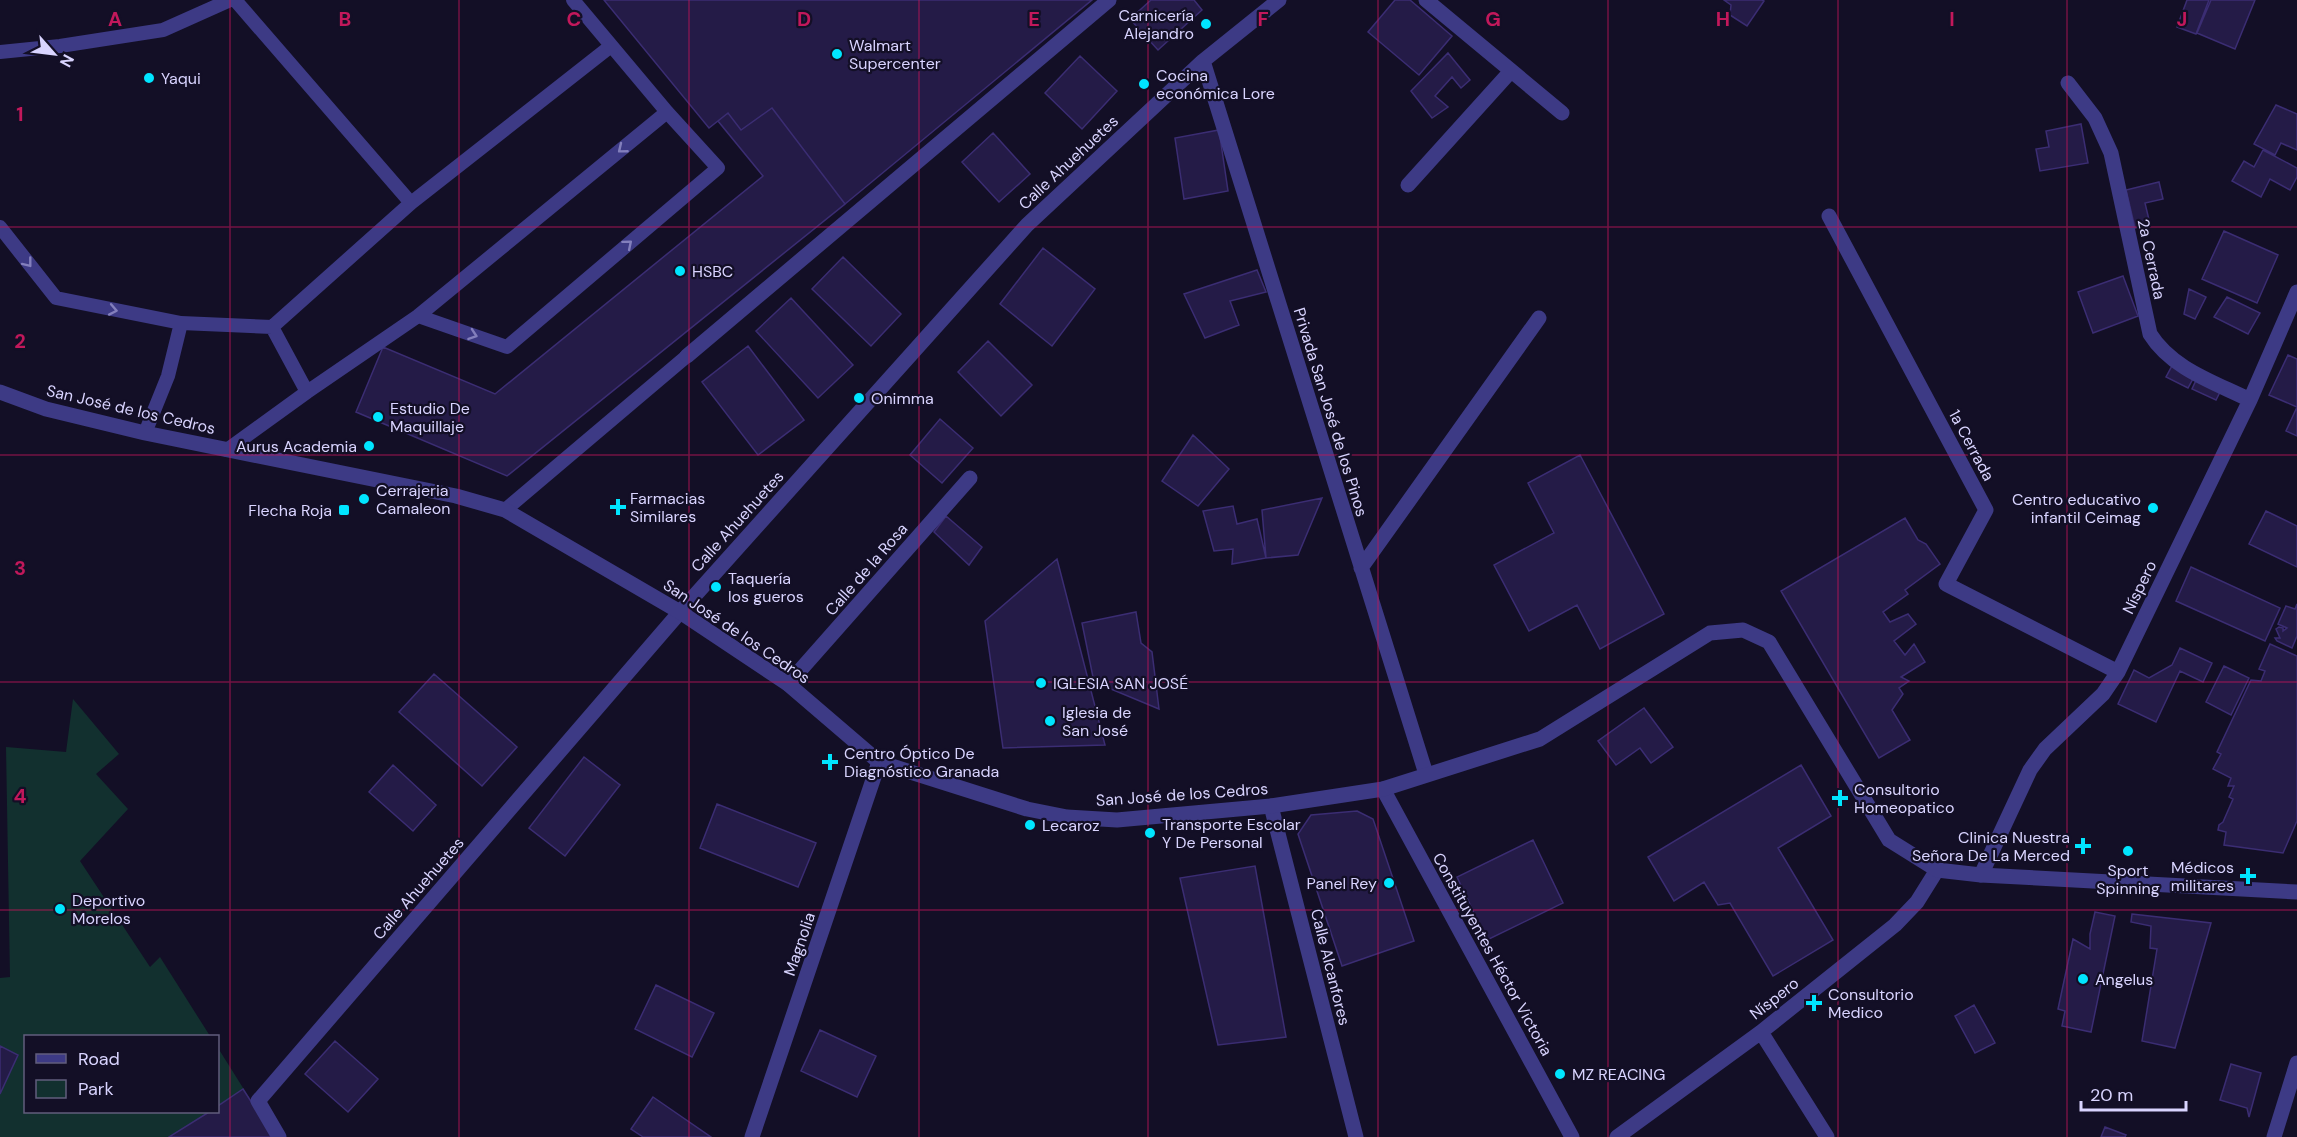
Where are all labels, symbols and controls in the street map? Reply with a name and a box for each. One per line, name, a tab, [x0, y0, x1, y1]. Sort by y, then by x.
place label: Carnicería Alejandro	[1118, 5, 1194, 44]
text: A	[108, 6, 122, 32]
text: B	[339, 6, 351, 32]
text: C	[567, 6, 581, 32]
text: D	[797, 6, 811, 32]
text: E	[1028, 6, 1040, 32]
text: F	[1257, 6, 1269, 32]
text: G	[1485, 6, 1501, 32]
text: H	[1716, 6, 1730, 32]
text: I	[1949, 6, 1955, 32]
text: J	[2177, 6, 2187, 32]
marker: Carnicería Alejandro	[1199, 17, 1213, 31]
north arrow	[24, 24, 84, 84]
place label: Walmart Supercenter	[849, 35, 941, 74]
marker: Walmart Supercenter	[830, 47, 844, 61]
text: N	[55, 51, 79, 71]
place label: Cocina económica Lore	[1156, 65, 1275, 104]
place label: Yaqui	[161, 68, 201, 89]
marker: Yaqui	[142, 71, 156, 85]
marker: Cocina económica Lore	[1137, 77, 1151, 91]
text: 1	[16, 101, 24, 127]
street label: Calle Ahuehuetes	[1014, 111, 1123, 214]
one-way arrow	[618, 142, 629, 153]
street label: 2a Cerrada	[2133, 217, 2170, 301]
one-way arrow	[621, 241, 632, 252]
one-way arrow	[21, 256, 32, 267]
place label: HSBC	[692, 261, 733, 282]
marker: HSBC	[673, 264, 687, 278]
one-way arrow	[108, 303, 118, 316]
street label: Privada San José de los Pinos	[1289, 305, 1372, 519]
text: 2	[14, 328, 26, 354]
one-way arrow	[467, 328, 478, 341]
street label: San José de los Cedros	[44, 380, 217, 439]
place label: Onimma	[871, 388, 934, 409]
marker: Onimma	[852, 391, 866, 405]
place label: Estudio De Maquillaje	[390, 398, 470, 437]
street label: 1a Cerrada	[1944, 406, 1999, 485]
marker: Estudio De Maquillaje	[371, 410, 385, 424]
place label: Aurus Academia	[236, 436, 357, 457]
marker: Aurus Academia	[362, 439, 376, 453]
street label: Calle Ahuehuetes	[686, 466, 788, 576]
place label: Cerrajeria Camaleon	[376, 480, 450, 519]
place label: Farmacias Similares	[630, 488, 705, 527]
place label: Centro educativo infantil Ceimag	[2012, 489, 2141, 528]
marker: Cerrajeria Camaleon	[357, 492, 371, 506]
place label: Flecha Roja	[248, 500, 332, 521]
marker: Farmacias Similares	[611, 500, 625, 514]
marker: Centro educativo infantil Ceimag	[2146, 501, 2160, 515]
marker: Flecha Roja	[337, 503, 351, 517]
street label: Calle de la Rosa	[820, 519, 912, 620]
text: 3	[14, 555, 26, 581]
street label: Níspero	[2118, 557, 2161, 617]
place label: Taquería los gueros	[728, 568, 804, 607]
street label: San José de los Cedros	[659, 574, 814, 688]
marker: Taquería los gueros	[709, 580, 723, 594]
place label: IGLESIA SAN JOSÉ	[1053, 673, 1188, 694]
marker: IGLESIA SAN JOSÉ	[1034, 676, 1048, 690]
place label: Iglesia de San José	[1062, 702, 1131, 741]
marker: Iglesia de San José	[1043, 714, 1057, 728]
place label: Centro Óptico De Diagnóstico Granada	[844, 743, 999, 782]
marker: Centro Óptico De Diagnóstico Granada	[821, 753, 839, 771]
street label: San José de los Cedros	[1095, 778, 1269, 811]
place label: Consultorio Homeopatico	[1854, 779, 1954, 818]
text: 4	[14, 783, 27, 809]
marker: Consultorio Homeopatico	[1831, 789, 1849, 807]
place label: Transporte Escolar Y De Personal	[1162, 814, 1301, 853]
place label: Lecaroz	[1042, 815, 1099, 836]
marker: Lecaroz	[1023, 818, 1037, 832]
marker: Transporte Escolar Y De Personal	[1143, 826, 1157, 840]
place label: Clinica Nuestra Señora De La Merced	[1912, 827, 2070, 866]
street label: Calle Ahuehuetes	[368, 833, 469, 944]
marker: Clinica Nuestra Señora De La Merced	[2074, 837, 2092, 855]
marker: Sport Spinning	[2121, 844, 2135, 858]
street label: Constituyentes Héctor Victoria	[1428, 849, 1557, 1060]
place label: Médicos militares	[2171, 857, 2234, 896]
place label: Sport Spinning	[2096, 860, 2160, 899]
marker: Médicos militares	[2239, 867, 2257, 885]
place label: Panel Rey	[1307, 873, 1377, 894]
marker: Panel Rey	[1382, 876, 1396, 890]
place label: Deportivo Morelos	[72, 890, 145, 929]
marker: Deportivo Morelos	[53, 902, 67, 916]
street label: Calle Alcanfores	[1306, 907, 1355, 1028]
street label: Magnolia	[779, 910, 820, 979]
place label: Angelus	[2095, 969, 2153, 990]
marker: Angelus	[2076, 972, 2090, 986]
street label: Níspero	[1745, 973, 1803, 1024]
place label: Consultorio Medico	[1828, 984, 1914, 1023]
marker: Consultorio Medico	[1805, 994, 1823, 1012]
legend	[24, 1035, 219, 1113]
text: Road	[78, 1047, 120, 1071]
place label: MZ REACING	[1572, 1064, 1665, 1085]
marker: MZ REACING	[1553, 1067, 1567, 1081]
scale bar	[2081, 1074, 2186, 1112]
text: Park	[78, 1077, 114, 1101]
text: 20 m	[2090, 1083, 2133, 1107]

